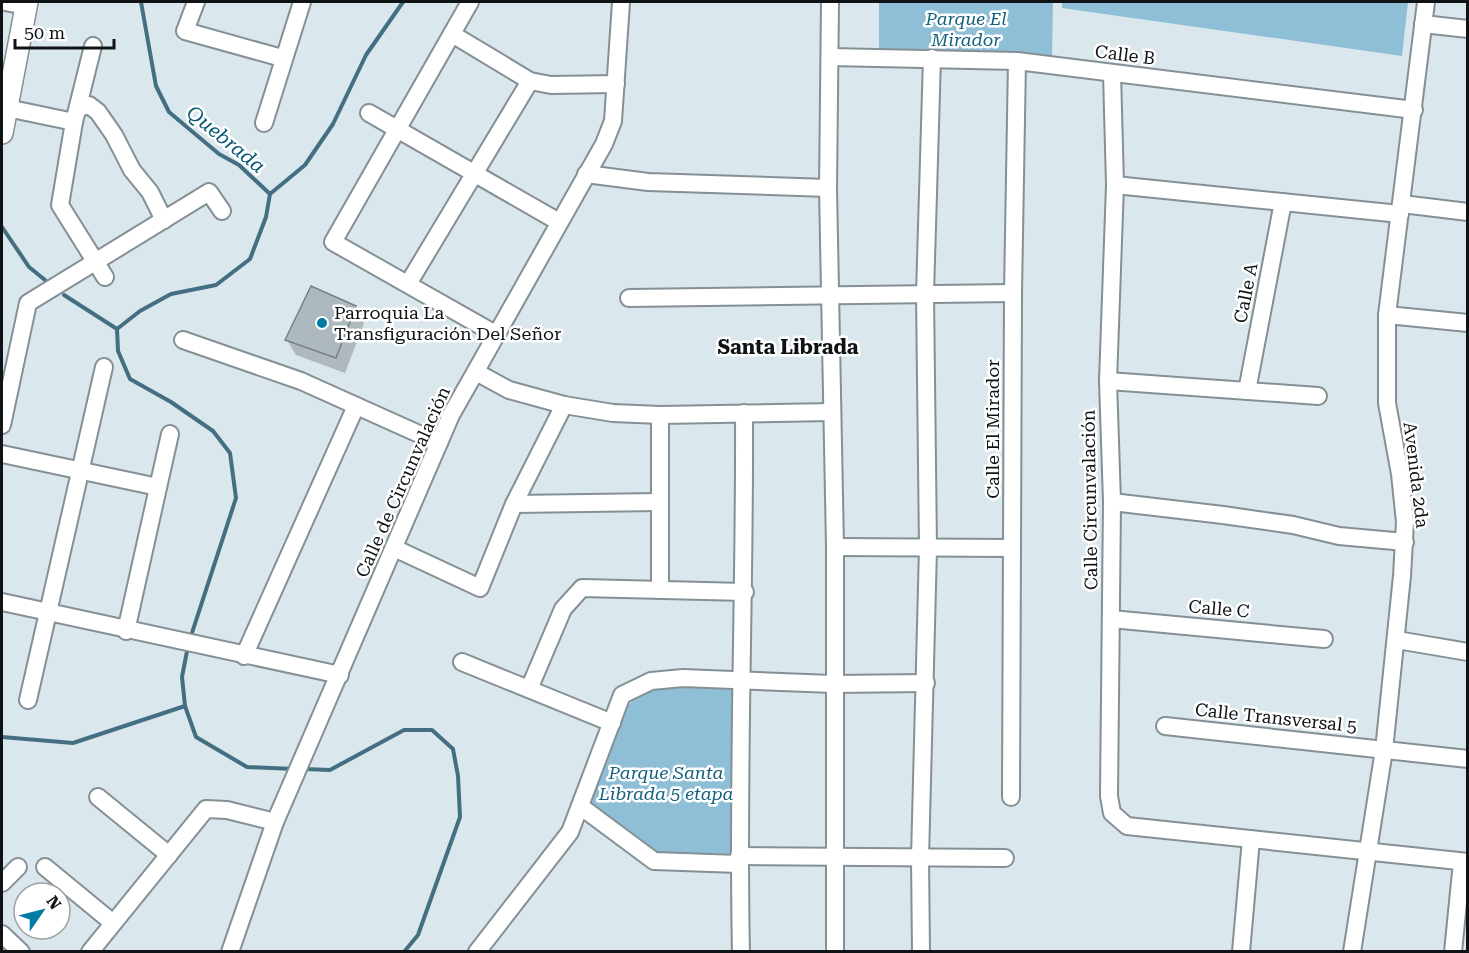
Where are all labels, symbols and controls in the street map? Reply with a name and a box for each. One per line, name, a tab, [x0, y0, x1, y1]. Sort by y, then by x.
park label: Parque El Mirador	[924, 8, 1007, 50]
scale bar	[15, 12, 114, 50]
text: 50 m	[24, 22, 65, 43]
street label: Calle B	[1094, 40, 1156, 69]
water label: Quebrada	[182, 100, 270, 178]
street label: Calle A	[1229, 261, 1262, 325]
place label: Parroquia La Transfiguración Del Señor	[334, 302, 561, 344]
marker: Parroquia La Transfiguración Del Señor	[315, 316, 329, 330]
district label: Santa Librada	[717, 335, 859, 359]
street label: Calle El Mirador	[982, 359, 1003, 499]
street label: Calle de Circunvalación	[351, 383, 454, 580]
street label: Calle Circunvalación	[1077, 409, 1102, 590]
street label: Avenida 2da	[1400, 421, 1433, 529]
street label: Calle C	[1188, 595, 1250, 622]
street label: Calle Transversal 5	[1194, 699, 1358, 736]
park label: Parque Santa Librada 5 etapa	[598, 762, 733, 804]
north arrow	[12, 881, 72, 941]
text: N	[43, 892, 65, 913]

